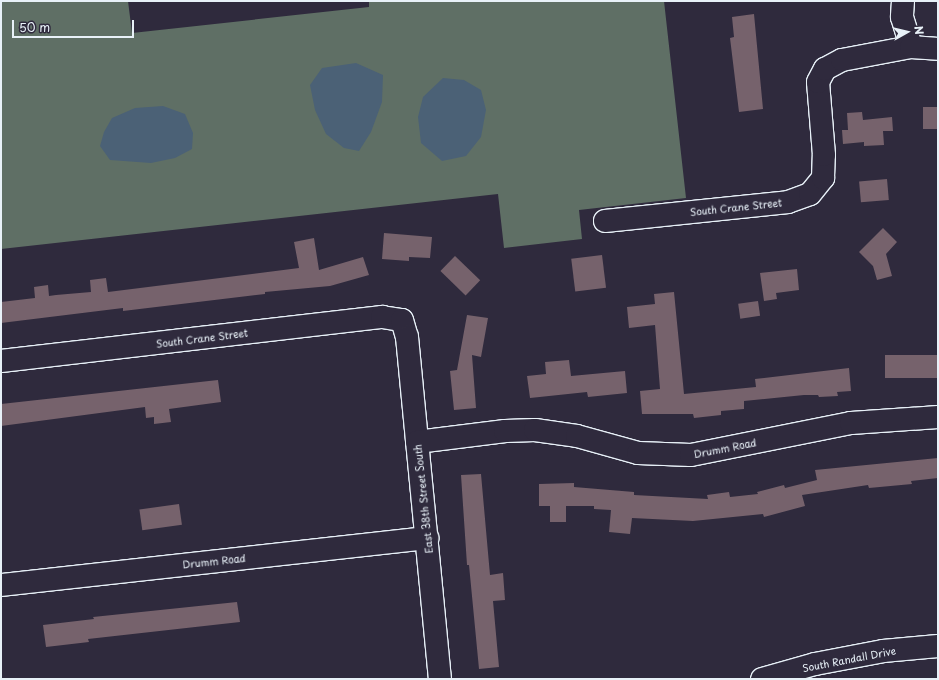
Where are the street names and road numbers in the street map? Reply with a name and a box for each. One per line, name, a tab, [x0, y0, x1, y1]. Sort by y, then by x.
street label: South Crane Street	[689, 196, 783, 218]
street label: South Crane Street	[155, 326, 249, 350]
street label: Drumm Road	[692, 436, 758, 460]
street label: East 38th Street South	[411, 443, 435, 555]
street label: Drumm Road	[182, 552, 246, 570]
street label: South Randall Drive	[801, 644, 897, 674]

